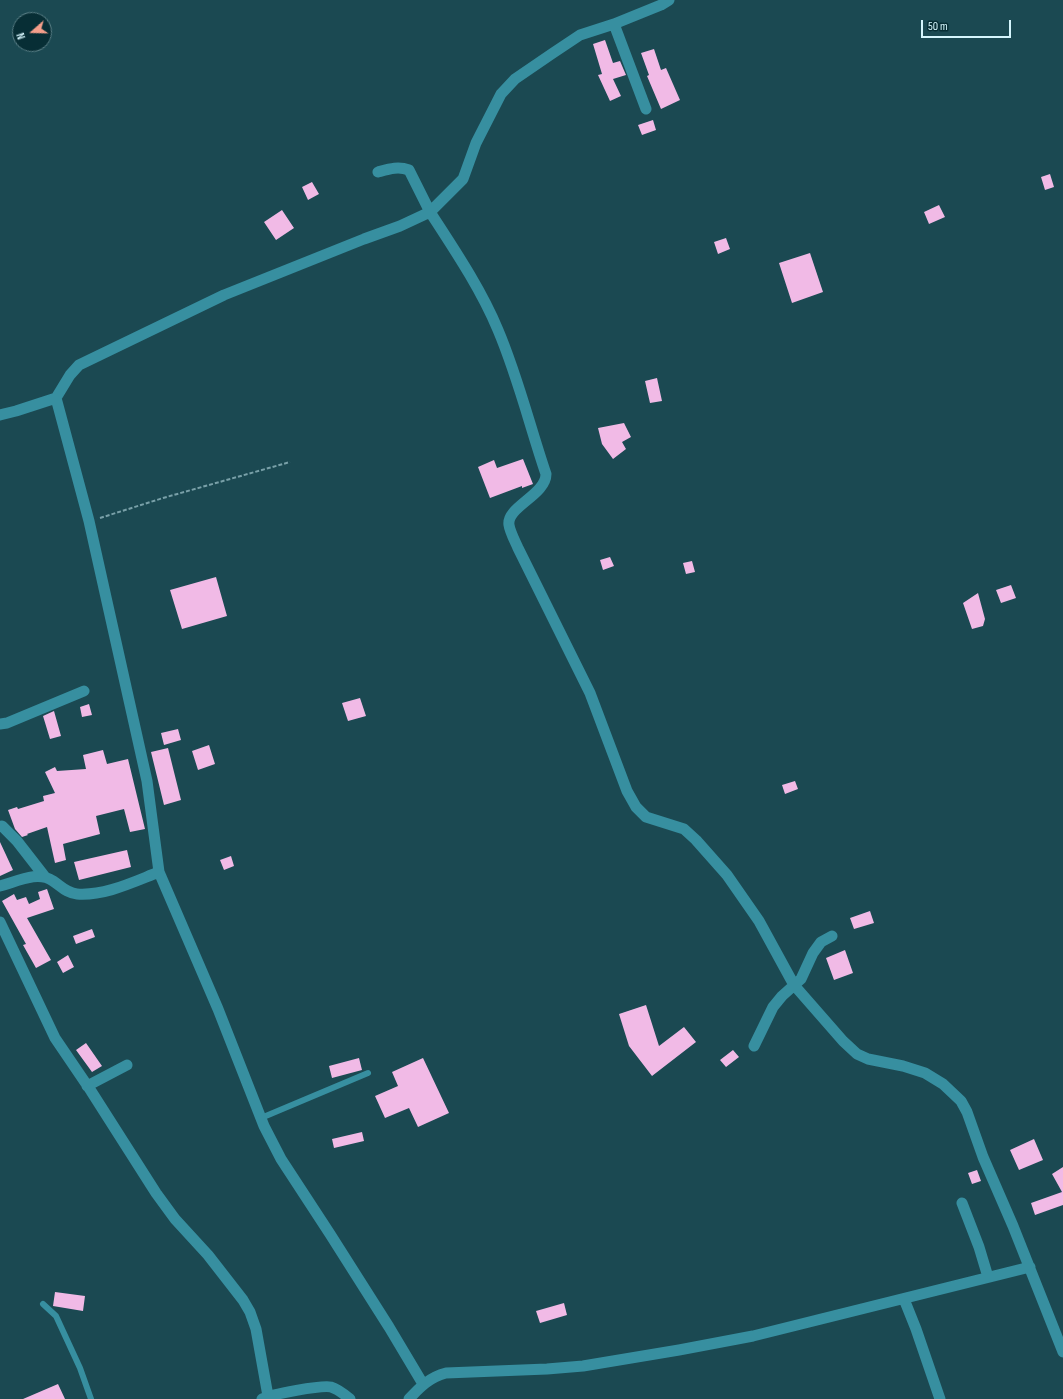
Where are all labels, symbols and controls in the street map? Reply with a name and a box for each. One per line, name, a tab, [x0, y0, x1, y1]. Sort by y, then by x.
north arrow	[12, 12, 52, 52]
scale bar	[923, 12, 1013, 38]
text: 50 m	[928, 19, 948, 34]
text: N	[14, 31, 28, 41]

